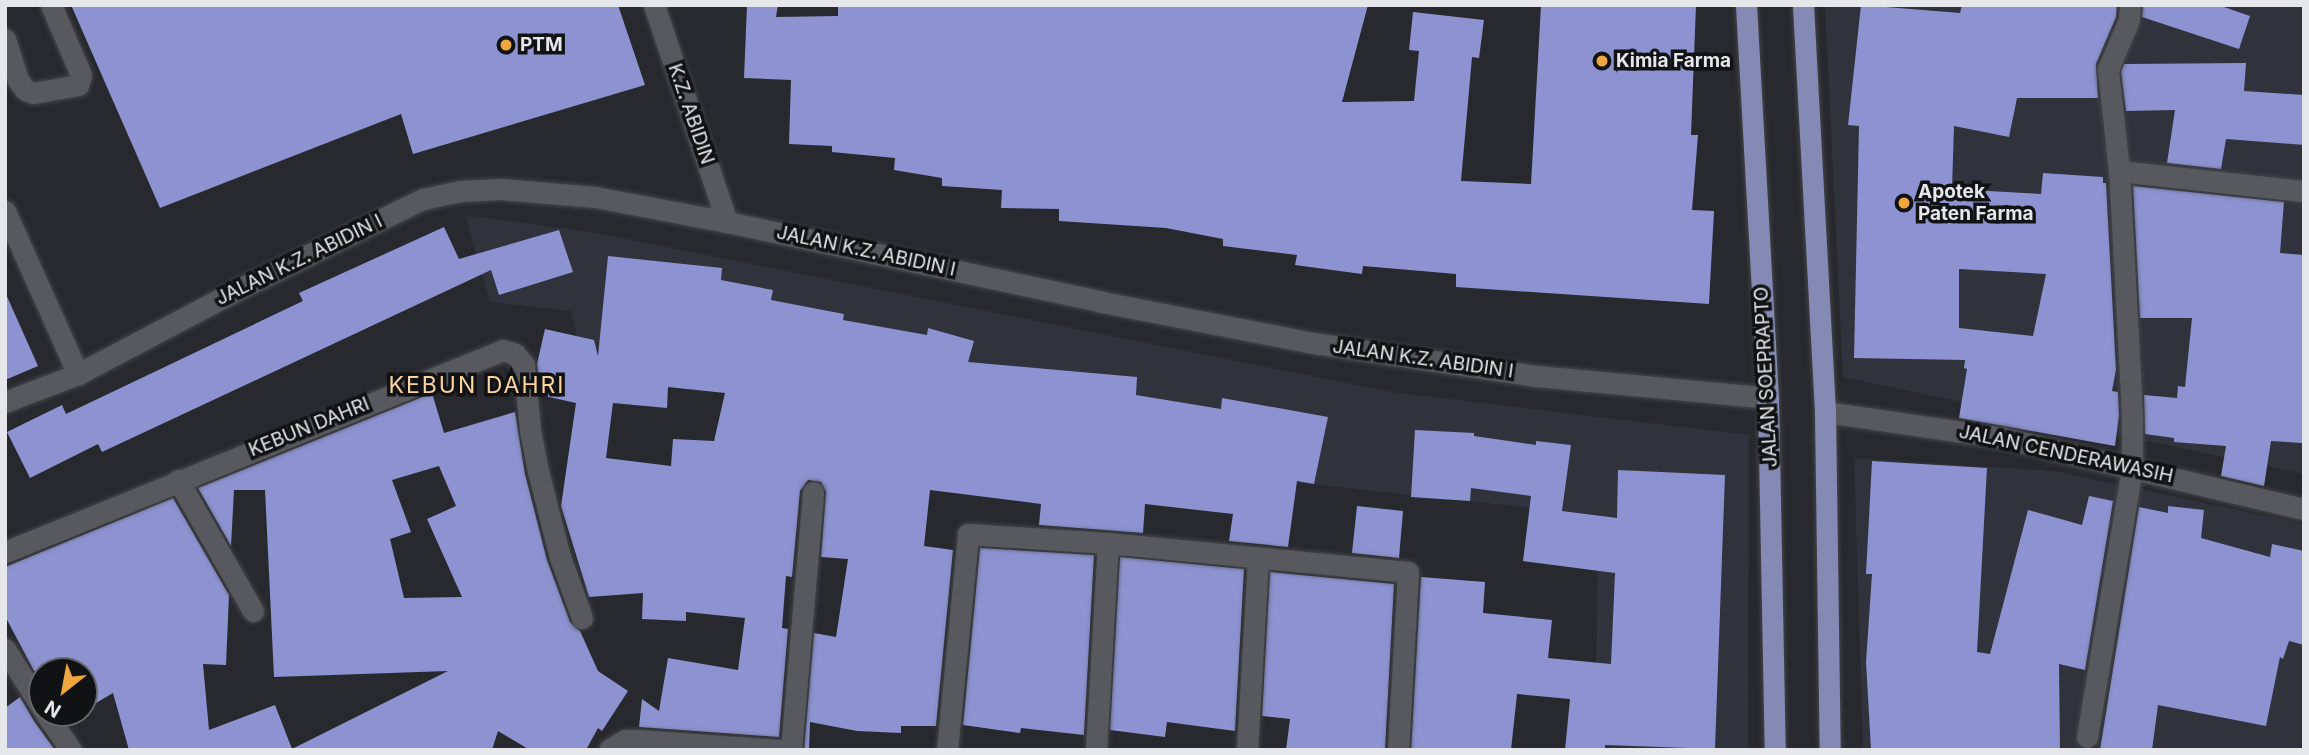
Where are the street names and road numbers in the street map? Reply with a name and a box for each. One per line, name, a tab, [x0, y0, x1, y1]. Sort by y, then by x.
street label: K.Z. ABIDIN	[663, 61, 719, 167]
street label: JALAN K.Z. ABIDIN I	[212, 210, 386, 310]
street label: JALAN K.Z. ABIDIN I	[774, 221, 958, 281]
street label: JALAN SOEPRAPTO	[1750, 286, 1782, 468]
street label: JALAN K.Z. ABIDIN I	[1331, 335, 1515, 383]
street label: KEBUN DAHRI	[245, 392, 373, 462]
street label: JALAN CENDERAWASIH	[1957, 420, 2175, 488]

